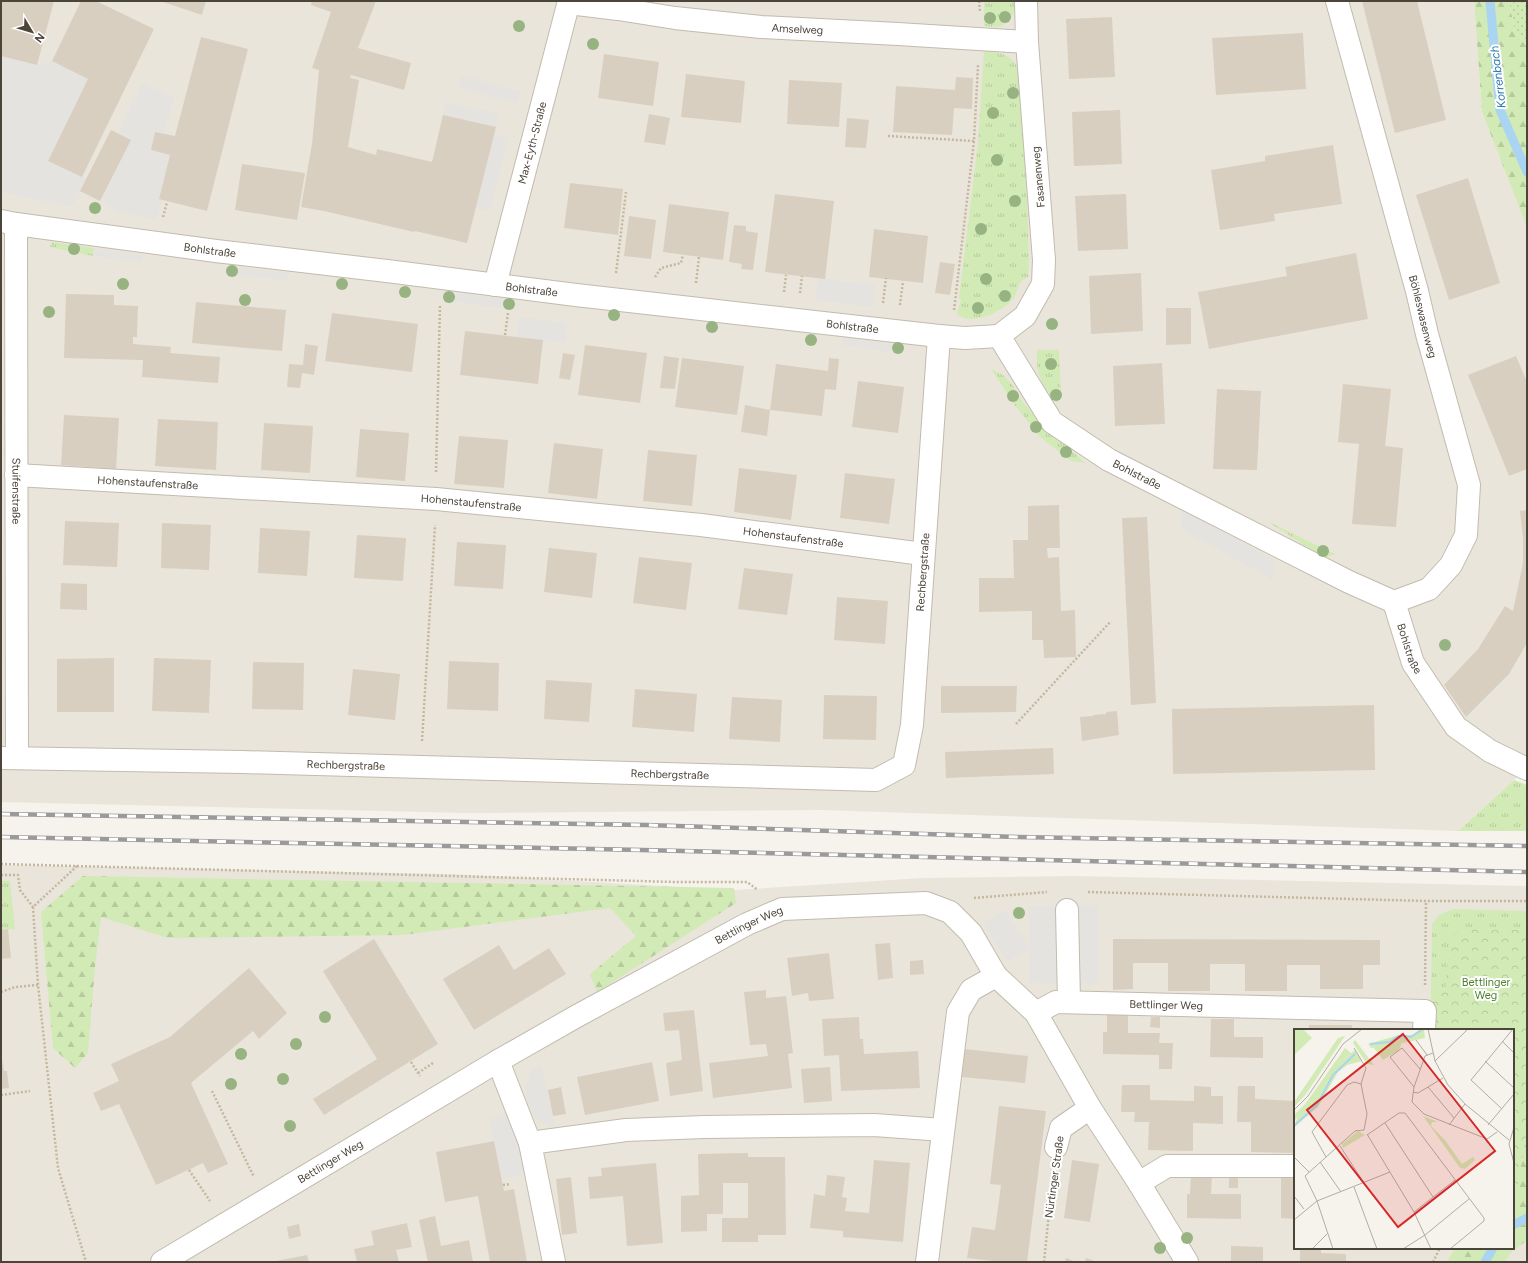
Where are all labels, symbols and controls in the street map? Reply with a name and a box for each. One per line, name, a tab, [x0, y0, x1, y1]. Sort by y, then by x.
north arrow	[12, 12, 52, 52]
street label: Amselweg	[771, 22, 823, 37]
text: N	[32, 30, 47, 45]
water label: Korrenbach	[1487, 45, 1509, 109]
street label: Max-Eyth-Straße	[516, 100, 549, 185]
street label: Fasanenweg	[1029, 146, 1048, 208]
street label: Bohlstraße	[183, 241, 237, 260]
street label: Böhleswasenweg	[1406, 274, 1439, 360]
street label: Bohlstraße	[505, 280, 558, 300]
street label: Bohlstraße	[826, 317, 879, 336]
street label: Bohlstraße	[1110, 457, 1163, 492]
street label: Stuifenstraße	[9, 458, 23, 524]
street label: Hohenstaufenstraße	[97, 474, 199, 492]
street label: Hohenstaufenstraße	[420, 492, 522, 514]
street label: Hohenstaufenstraße	[742, 525, 844, 551]
street label: Rechbergstraße	[914, 533, 932, 612]
street label: Bohlstraße	[1394, 622, 1424, 676]
street label: Rechbergstraße	[306, 758, 385, 773]
street label: Rechbergstraße	[630, 767, 709, 782]
street label: Bettlinger Weg	[713, 903, 785, 947]
park label: Bettlinger Weg	[1462, 976, 1510, 1002]
street label: Bettlinger Weg	[1129, 998, 1203, 1013]
inset map	[1294, 1029, 1514, 1249]
street label: Nürtinger Straße	[1042, 1135, 1067, 1219]
street label: Bettlinger Weg	[295, 1137, 365, 1186]

